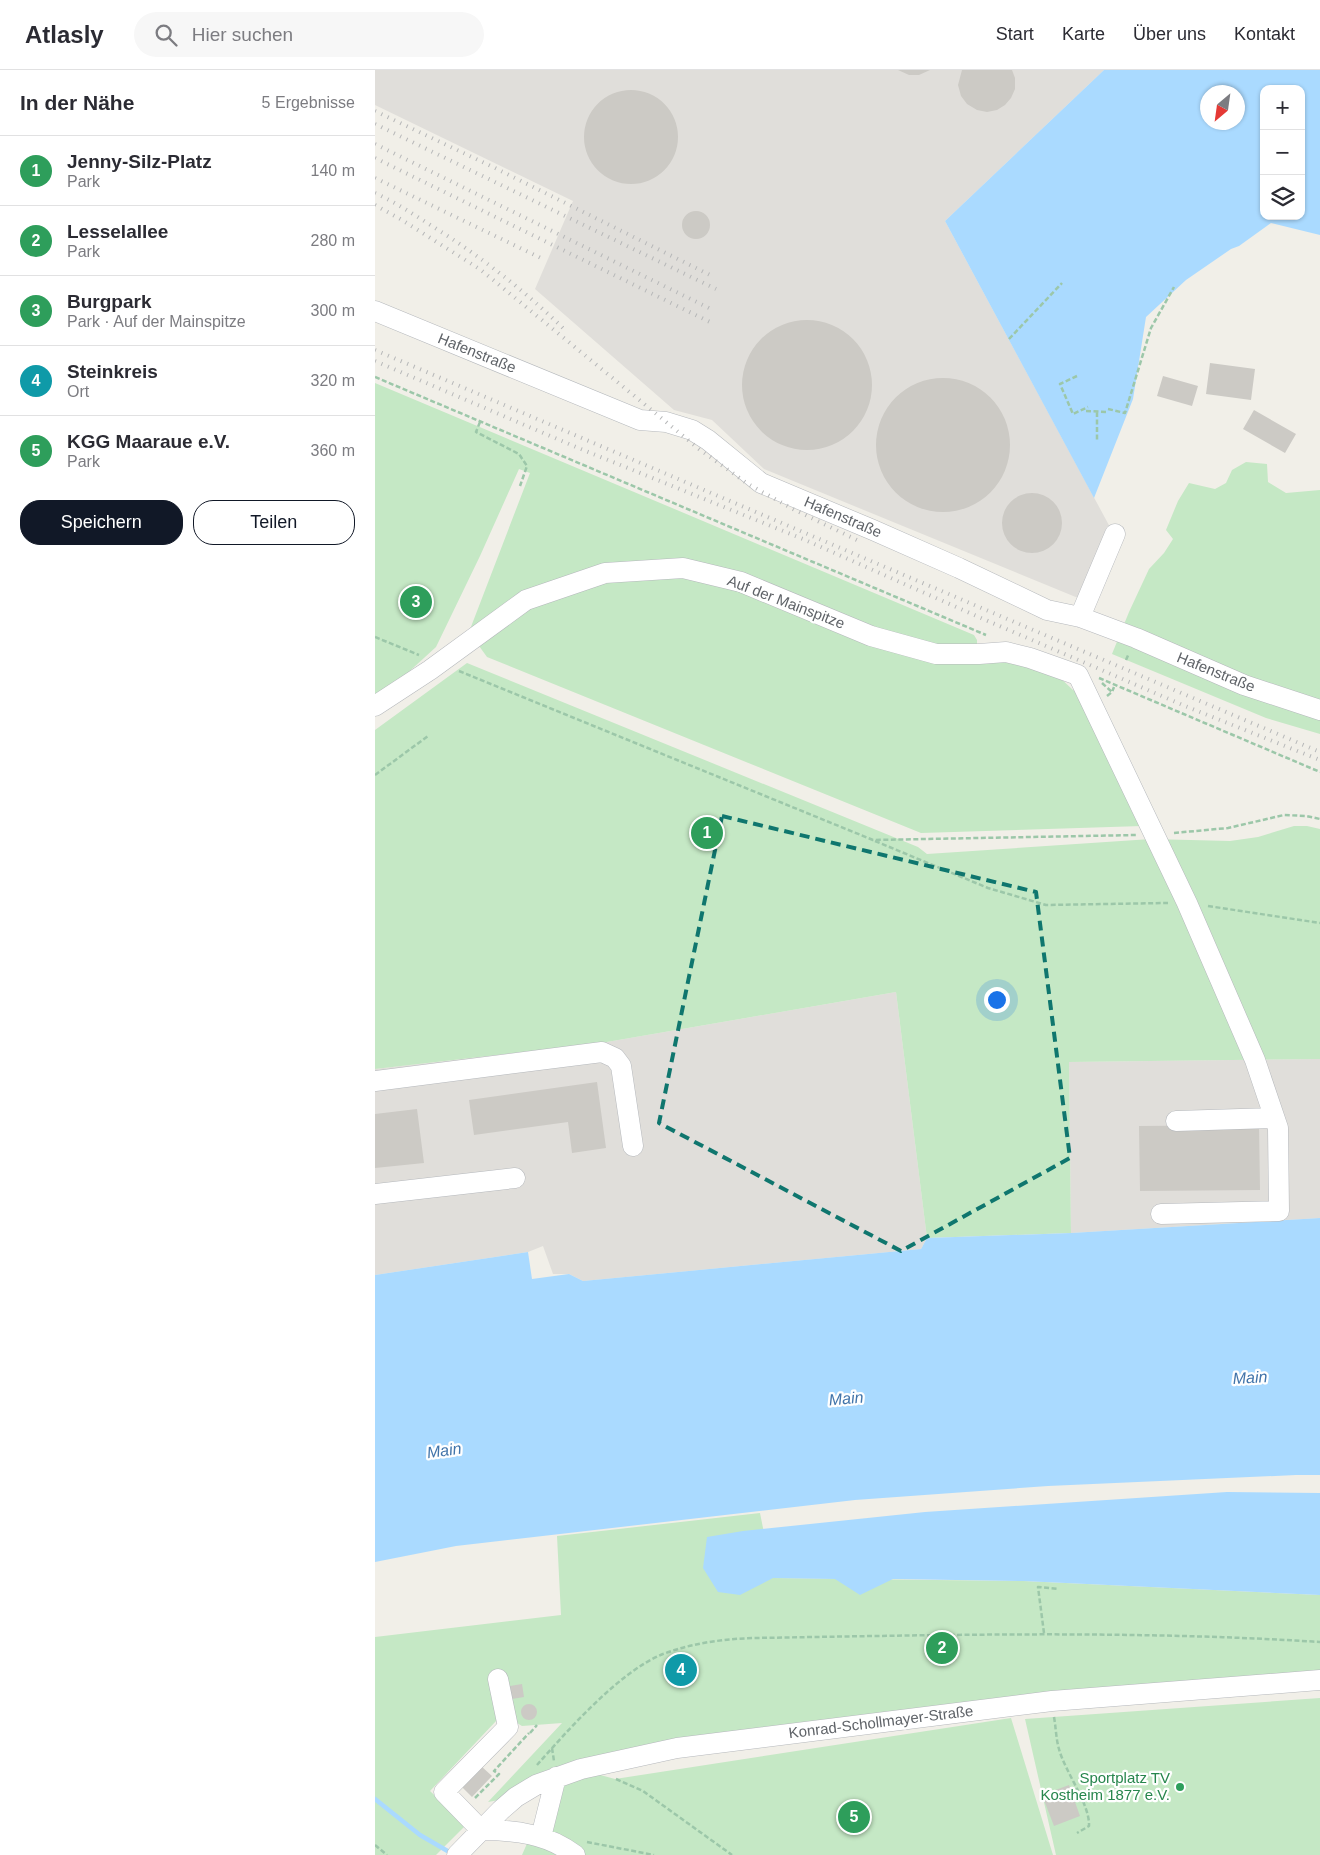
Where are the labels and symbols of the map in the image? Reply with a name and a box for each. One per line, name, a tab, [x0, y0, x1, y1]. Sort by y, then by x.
north arrow	[1200, 85, 1245, 130]
street label: Hafenstraße	[436, 329, 519, 376]
street label: Hafenstraße	[802, 493, 885, 540]
street label: Auf der Mainspitze	[725, 571, 847, 632]
pin: 3	[400, 583, 432, 621]
street label: Hafenstraße	[1175, 648, 1258, 695]
pin: 1	[691, 814, 723, 852]
your location	[984, 987, 1010, 1013]
water label: Main	[1232, 1368, 1268, 1387]
water label: Main	[828, 1389, 864, 1408]
water label: Main	[426, 1440, 463, 1461]
pin: 2	[926, 1629, 958, 1667]
pin: 4	[665, 1651, 697, 1689]
street label: Konrad-Schollmayer-Straße	[788, 1702, 974, 1741]
place label: Sportplatz TV Kostheim 1877 e.V.	[1040, 1769, 1170, 1803]
marker: Sportplatz TV Kostheim 1877 e.V.	[1174, 1781, 1186, 1793]
pin: 5	[838, 1798, 870, 1836]

